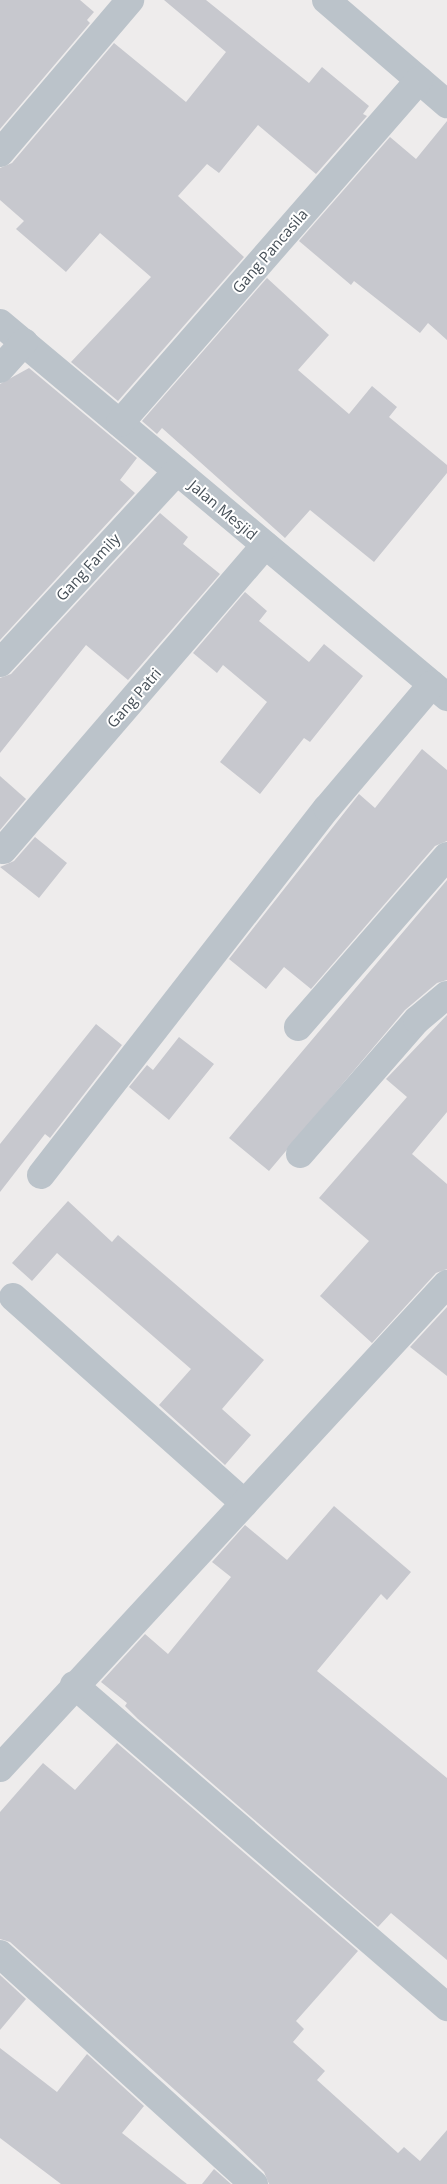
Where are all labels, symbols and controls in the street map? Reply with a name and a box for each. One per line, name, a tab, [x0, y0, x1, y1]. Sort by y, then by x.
street label: Gang Pancasila	[229, 205, 311, 297]
street label: Jalan Mesjid	[185, 476, 261, 544]
street label: Gang Family	[52, 530, 124, 604]
street label: Gang Patri	[103, 665, 165, 731]

